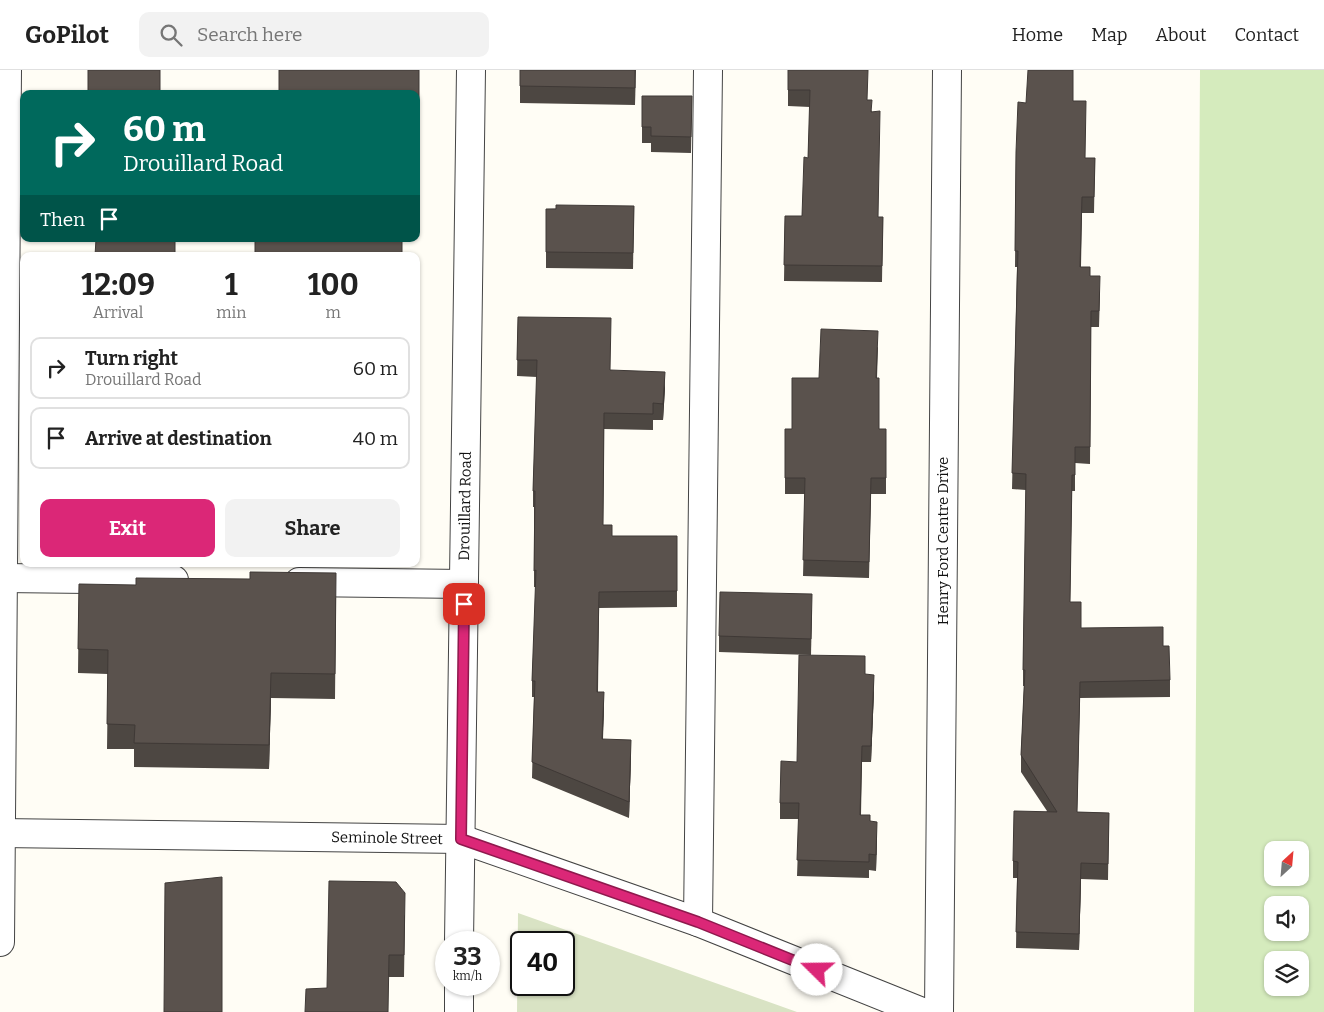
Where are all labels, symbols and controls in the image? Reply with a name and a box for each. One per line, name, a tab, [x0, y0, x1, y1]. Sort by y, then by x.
search box	[139, 12, 489, 57]
text: GoPilot	[25, 21, 109, 49]
icon: search	[157, 21, 185, 49]
text: Search here	[197, 23, 303, 46]
text: Home	[1012, 24, 1063, 46]
text: Map	[1091, 24, 1127, 46]
text: About	[1155, 24, 1206, 46]
text: Contact	[1234, 24, 1299, 46]
text: 60 m	[123, 108, 206, 150]
icon: right	[40, 110, 105, 175]
text: Drouillard Road	[123, 150, 283, 177]
icon: arrive	[95, 205, 123, 233]
text: Then	[40, 208, 85, 231]
text: 12:09	[81, 267, 155, 303]
text: 1	[225, 267, 238, 303]
text: 100	[308, 267, 359, 303]
text: Arrival	[93, 303, 143, 322]
text: min	[216, 303, 246, 322]
text: m	[326, 303, 341, 322]
text: Turn right	[85, 347, 178, 370]
icon: right	[42, 354, 70, 382]
text: 60 m	[353, 357, 398, 380]
text: Drouillard Road	[85, 370, 202, 389]
icon: arrive	[42, 424, 70, 452]
text: Arrive at destination	[85, 427, 272, 450]
text: 40 m	[353, 427, 398, 450]
street label: Drouillard Road	[455, 451, 475, 561]
street label: Henry Ford Centre Drive	[934, 457, 952, 625]
button: Exit	[40, 499, 215, 557]
button: Share	[225, 499, 400, 557]
pin	[443, 583, 485, 625]
icon: arrive	[450, 590, 478, 618]
street label: Seminole Street	[331, 828, 444, 848]
north arrow	[1264, 841, 1309, 886]
map controls	[1264, 841, 1309, 996]
button: sound	[1264, 896, 1309, 941]
speed limit sign: 40	[510, 931, 575, 996]
text: 33	[453, 942, 482, 972]
position arrow	[790, 943, 842, 995]
button: layers	[1264, 951, 1309, 996]
text: km/h	[453, 969, 482, 983]

